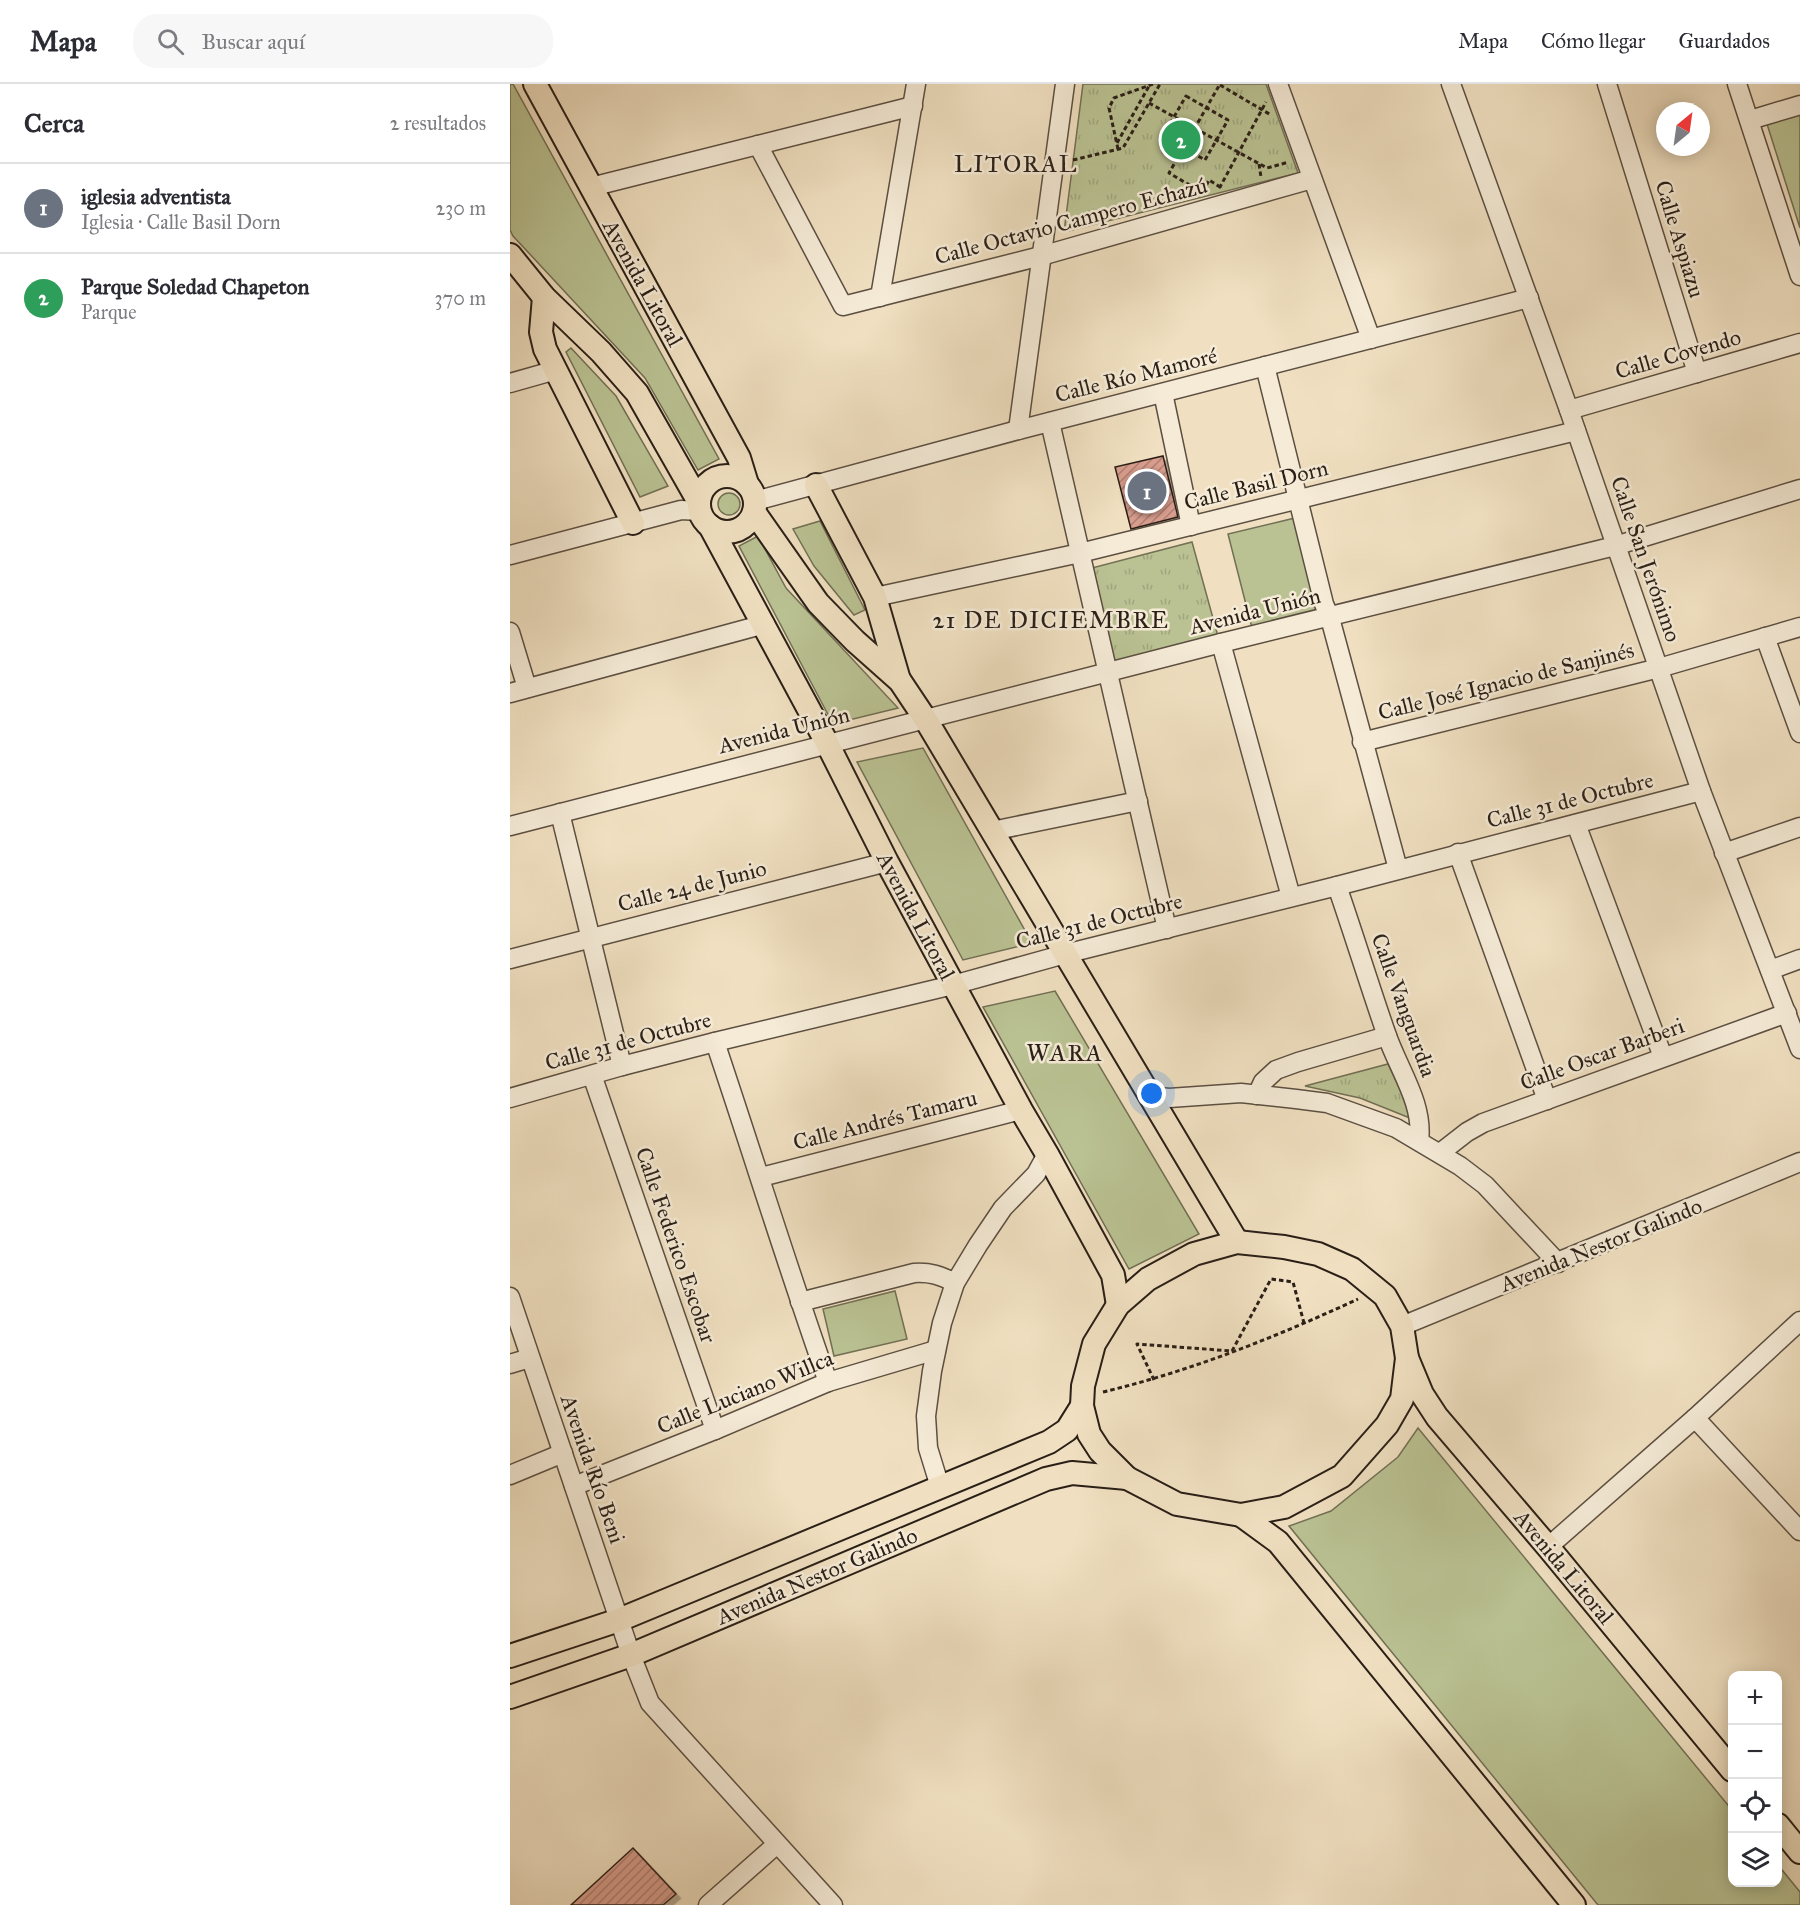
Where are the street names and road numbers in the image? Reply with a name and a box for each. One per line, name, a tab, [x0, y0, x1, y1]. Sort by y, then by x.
street label: Calle Octavio Campero Echazú	[932, 172, 1210, 270]
street label: Calle Aspiazu	[1649, 177, 1711, 301]
street label: Avenida Litoral	[597, 214, 689, 351]
street label: Calle Covendo	[1612, 323, 1744, 385]
street label: Calle Río Mamoré	[1052, 342, 1221, 408]
street label: Calle Basil Dorn	[1181, 454, 1331, 516]
street label: Calle San Jerónimo	[1605, 473, 1687, 645]
street label: Avenida Unión	[1186, 582, 1323, 641]
street label: Calle José Ignacio de Sanjinés	[1375, 636, 1637, 726]
street label: Avenida Unión	[715, 701, 852, 760]
street label: Calle 31 de Octubre	[1484, 766, 1656, 834]
street label: Avenida Litoral	[871, 847, 961, 985]
street label: Calle 24 de Junio	[615, 855, 769, 917]
street label: Calle 31 de Octubre	[1013, 887, 1185, 955]
street label: Calle Vanguardia	[1366, 930, 1443, 1081]
street label: Calle 31 de Octubre	[542, 1006, 714, 1076]
street label: Calle Oscar Barberi	[1516, 1012, 1688, 1096]
street label: Calle Andrés Tamaru	[790, 1084, 980, 1156]
street label: Calle Federico Escobar	[630, 1144, 722, 1347]
street label: Avenida Nestor Galindo	[1495, 1192, 1706, 1298]
street label: Calle Luciano Willca	[653, 1344, 838, 1440]
street label: Avenida Río Beni	[555, 1390, 631, 1547]
street label: Avenida Litoral	[1508, 1504, 1620, 1630]
street label: Avenida Nestor Galindo	[712, 1521, 921, 1631]

